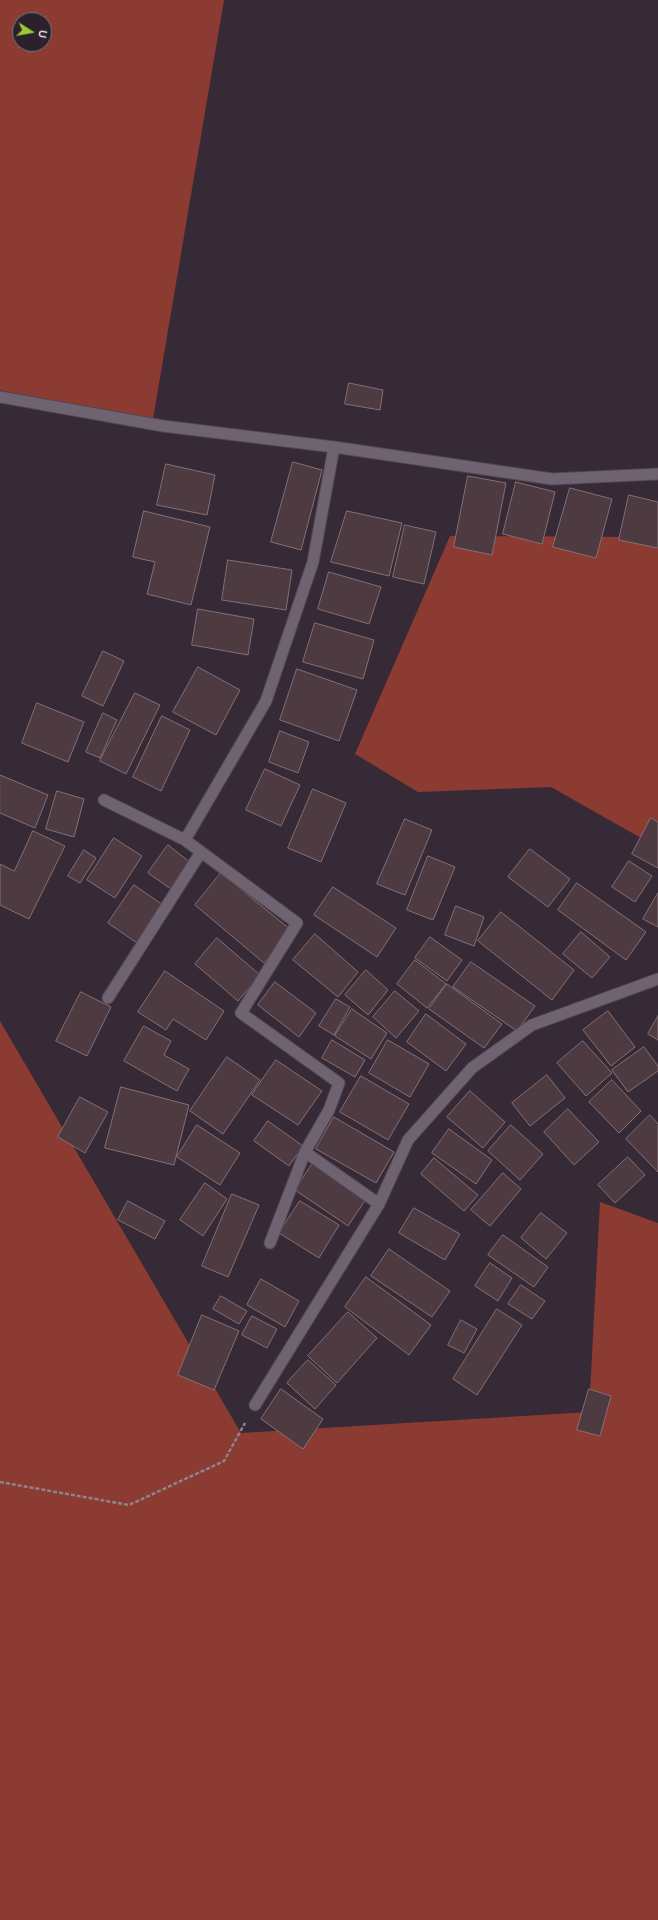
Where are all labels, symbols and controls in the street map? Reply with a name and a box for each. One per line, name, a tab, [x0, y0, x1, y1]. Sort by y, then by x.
north arrow	[12, 12, 52, 52]
text: U	[35, 29, 51, 40]

